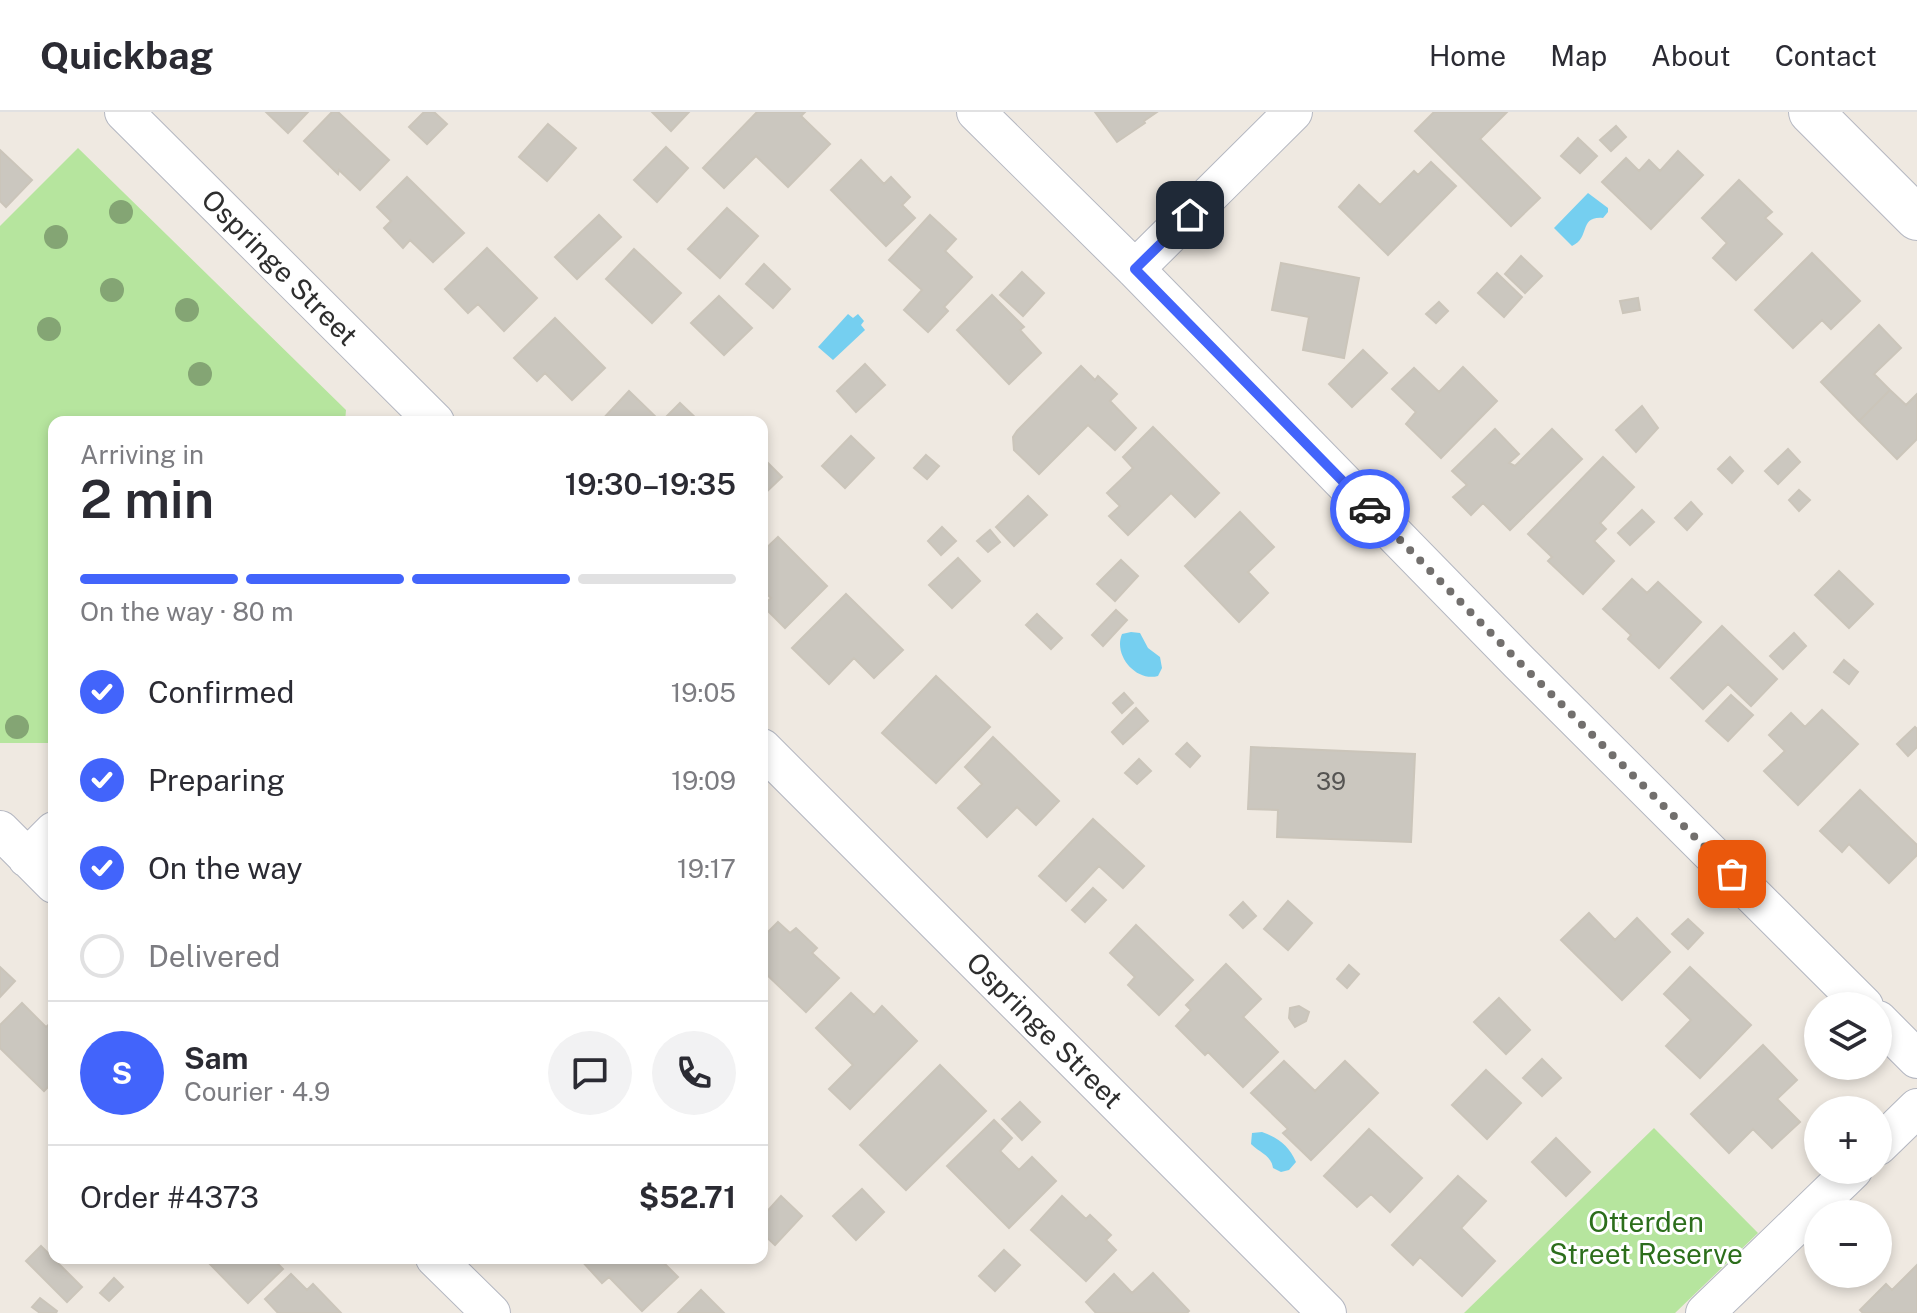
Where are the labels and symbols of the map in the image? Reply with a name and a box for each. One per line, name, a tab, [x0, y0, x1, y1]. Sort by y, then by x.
pin	[1156, 181, 1224, 249]
street label: Ospringe Street	[195, 182, 365, 352]
courier	[1330, 469, 1410, 549]
house number: 39	[1316, 767, 1346, 795]
pin	[1698, 840, 1766, 908]
street label: Ospringe Street	[960, 945, 1130, 1115]
park label: Otterden Street Reserve	[1549, 1205, 1743, 1270]

